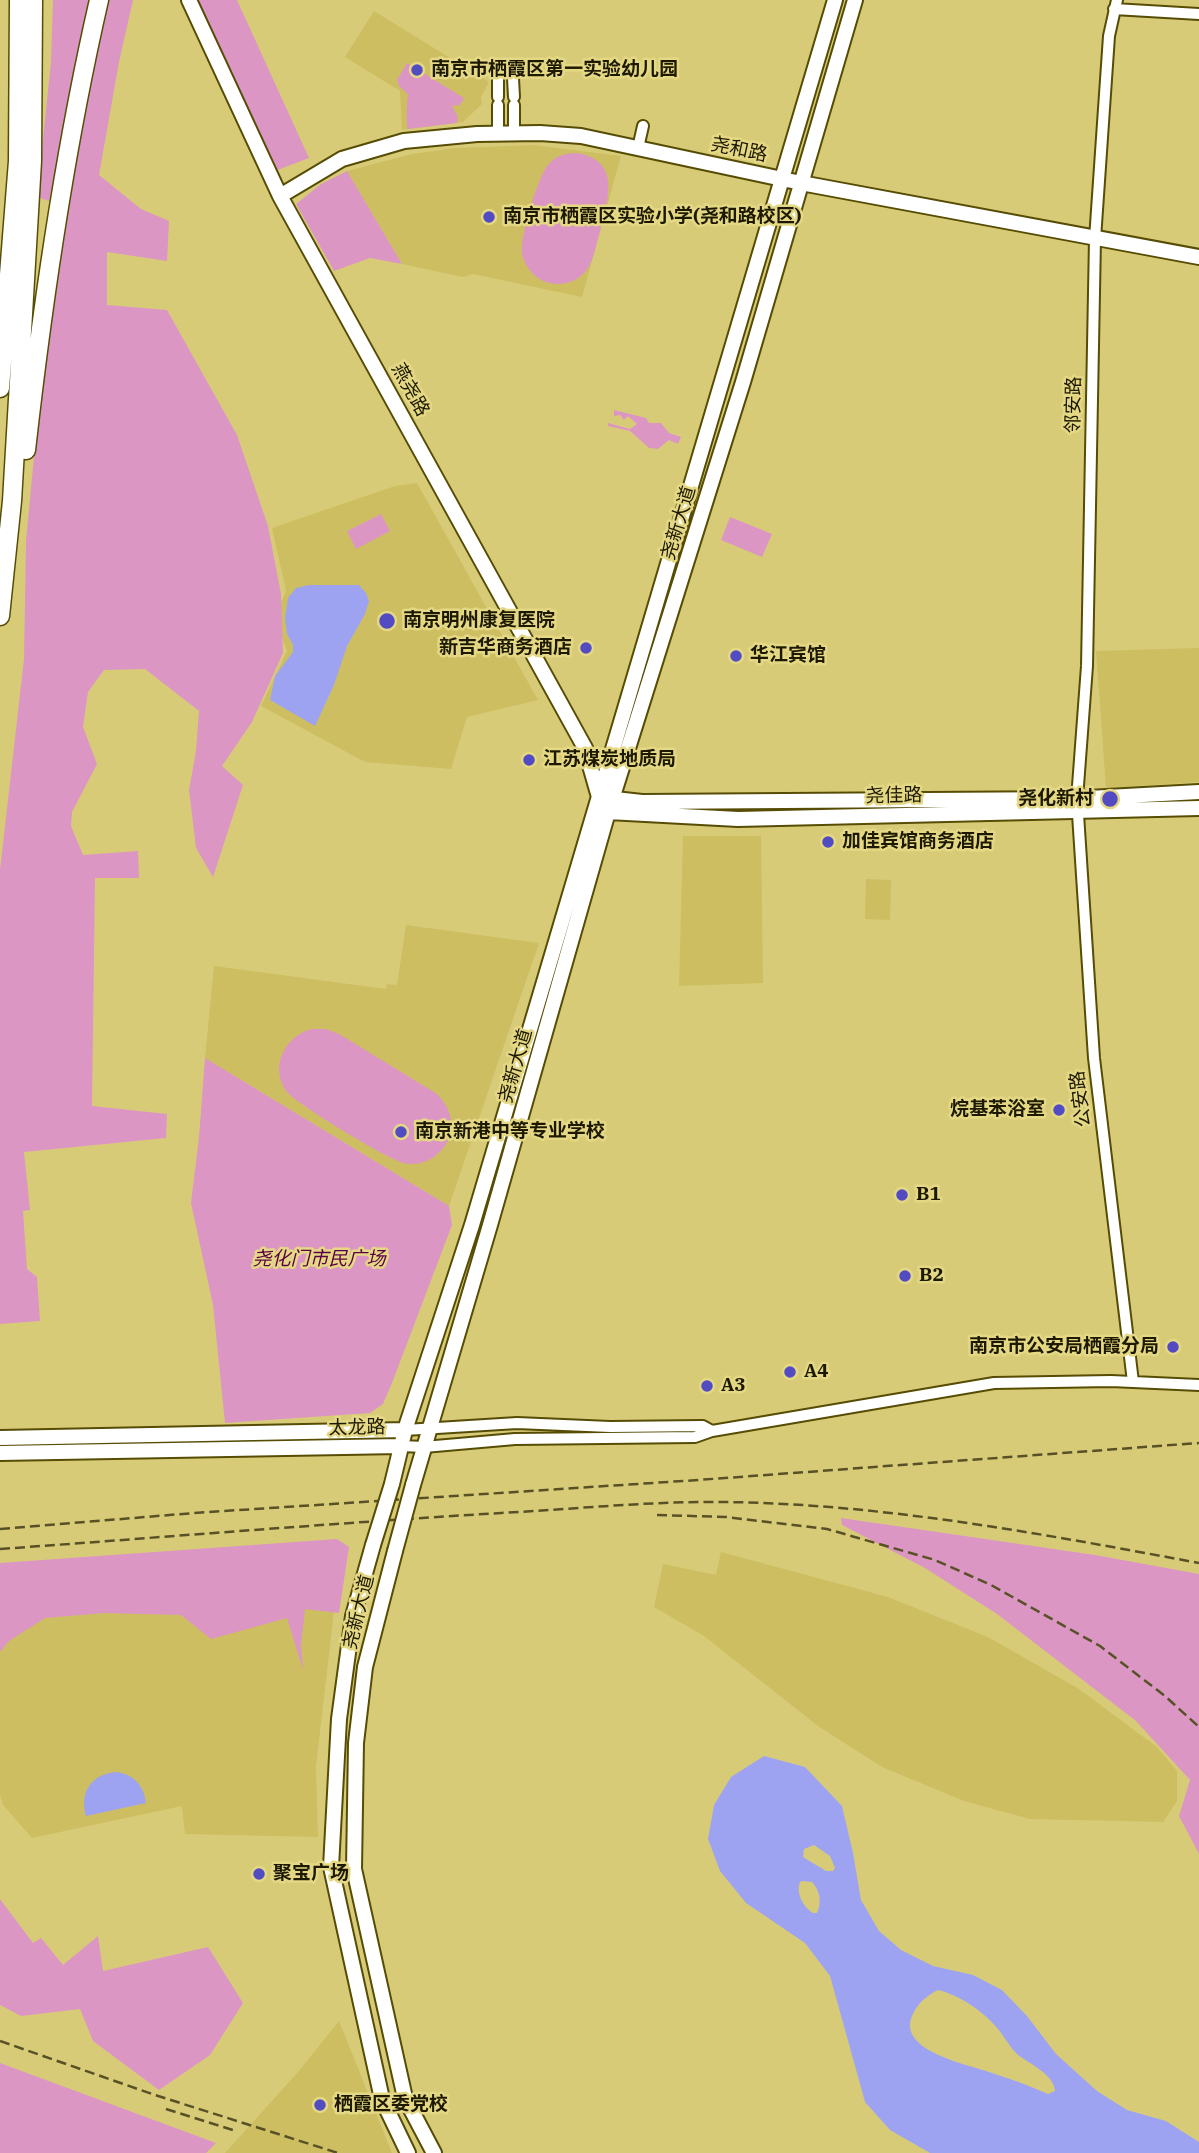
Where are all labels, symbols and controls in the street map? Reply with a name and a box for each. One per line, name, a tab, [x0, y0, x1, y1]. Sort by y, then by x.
place label: 南京市栖霞区第一实验幼儿园	[431, 59, 678, 81]
marker: 南京市栖霞区第一实验幼儿园	[409, 62, 425, 78]
street label: 尧和路	[709, 133, 769, 167]
place label: 南京市栖霞区实验小学(尧和路校区)	[503, 206, 801, 228]
marker: 南京市栖霞区实验小学(尧和路校区)	[481, 209, 497, 225]
street label: 燕尧路	[386, 360, 434, 420]
street label: 邻安路	[1062, 376, 1086, 434]
street label: 尧新大道	[657, 483, 701, 563]
place label: 南京明州康复医院	[403, 610, 555, 632]
marker: 南京明州康复医院	[377, 611, 397, 631]
place label: 新吉华商务酒店	[439, 637, 572, 659]
marker: 新吉华商务酒店	[578, 640, 594, 656]
place label: 华江宾馆	[750, 645, 826, 667]
marker: 华江宾馆	[728, 648, 744, 664]
place label: 江苏煤炭地质局	[543, 749, 676, 771]
marker: 江苏煤炭地质局	[521, 752, 537, 768]
street label: 尧佳路	[865, 784, 923, 808]
place label: 尧化新村	[1018, 788, 1094, 810]
marker: 尧化新村	[1100, 789, 1120, 809]
place label: 加佳宾馆商务酒店	[842, 831, 994, 853]
marker: 加佳宾馆商务酒店	[820, 834, 836, 850]
street label: 尧新大道	[495, 1026, 537, 1106]
street label: 公安路	[1066, 1069, 1096, 1129]
place label: 烷基苯浴室	[950, 1099, 1045, 1121]
marker: 烷基苯浴室	[1051, 1102, 1067, 1118]
place label: 南京新港中等专业学校	[415, 1121, 605, 1143]
marker: 南京新港中等专业学校	[393, 1124, 409, 1140]
place label: B1	[916, 1184, 941, 1206]
marker: B1	[894, 1187, 910, 1203]
park label: 尧化门市民广场	[253, 1249, 385, 1271]
place label: B2	[919, 1265, 944, 1287]
marker: B2	[897, 1268, 913, 1284]
place label: 南京市公安局栖霞分局	[969, 1336, 1159, 1358]
marker: 南京市公安局栖霞分局	[1165, 1339, 1181, 1355]
place label: A4	[804, 1361, 829, 1383]
marker: A4	[782, 1364, 798, 1380]
place label: A3	[721, 1375, 746, 1397]
marker: A3	[699, 1378, 715, 1394]
street label: 太龙路	[328, 1416, 386, 1440]
street label: 尧新大道	[339, 1572, 379, 1652]
place label: 聚宝广场	[273, 1863, 349, 1885]
marker: 聚宝广场	[251, 1866, 267, 1882]
place label: 栖霞区委党校	[334, 2094, 448, 2116]
marker: 栖霞区委党校	[312, 2097, 328, 2113]

